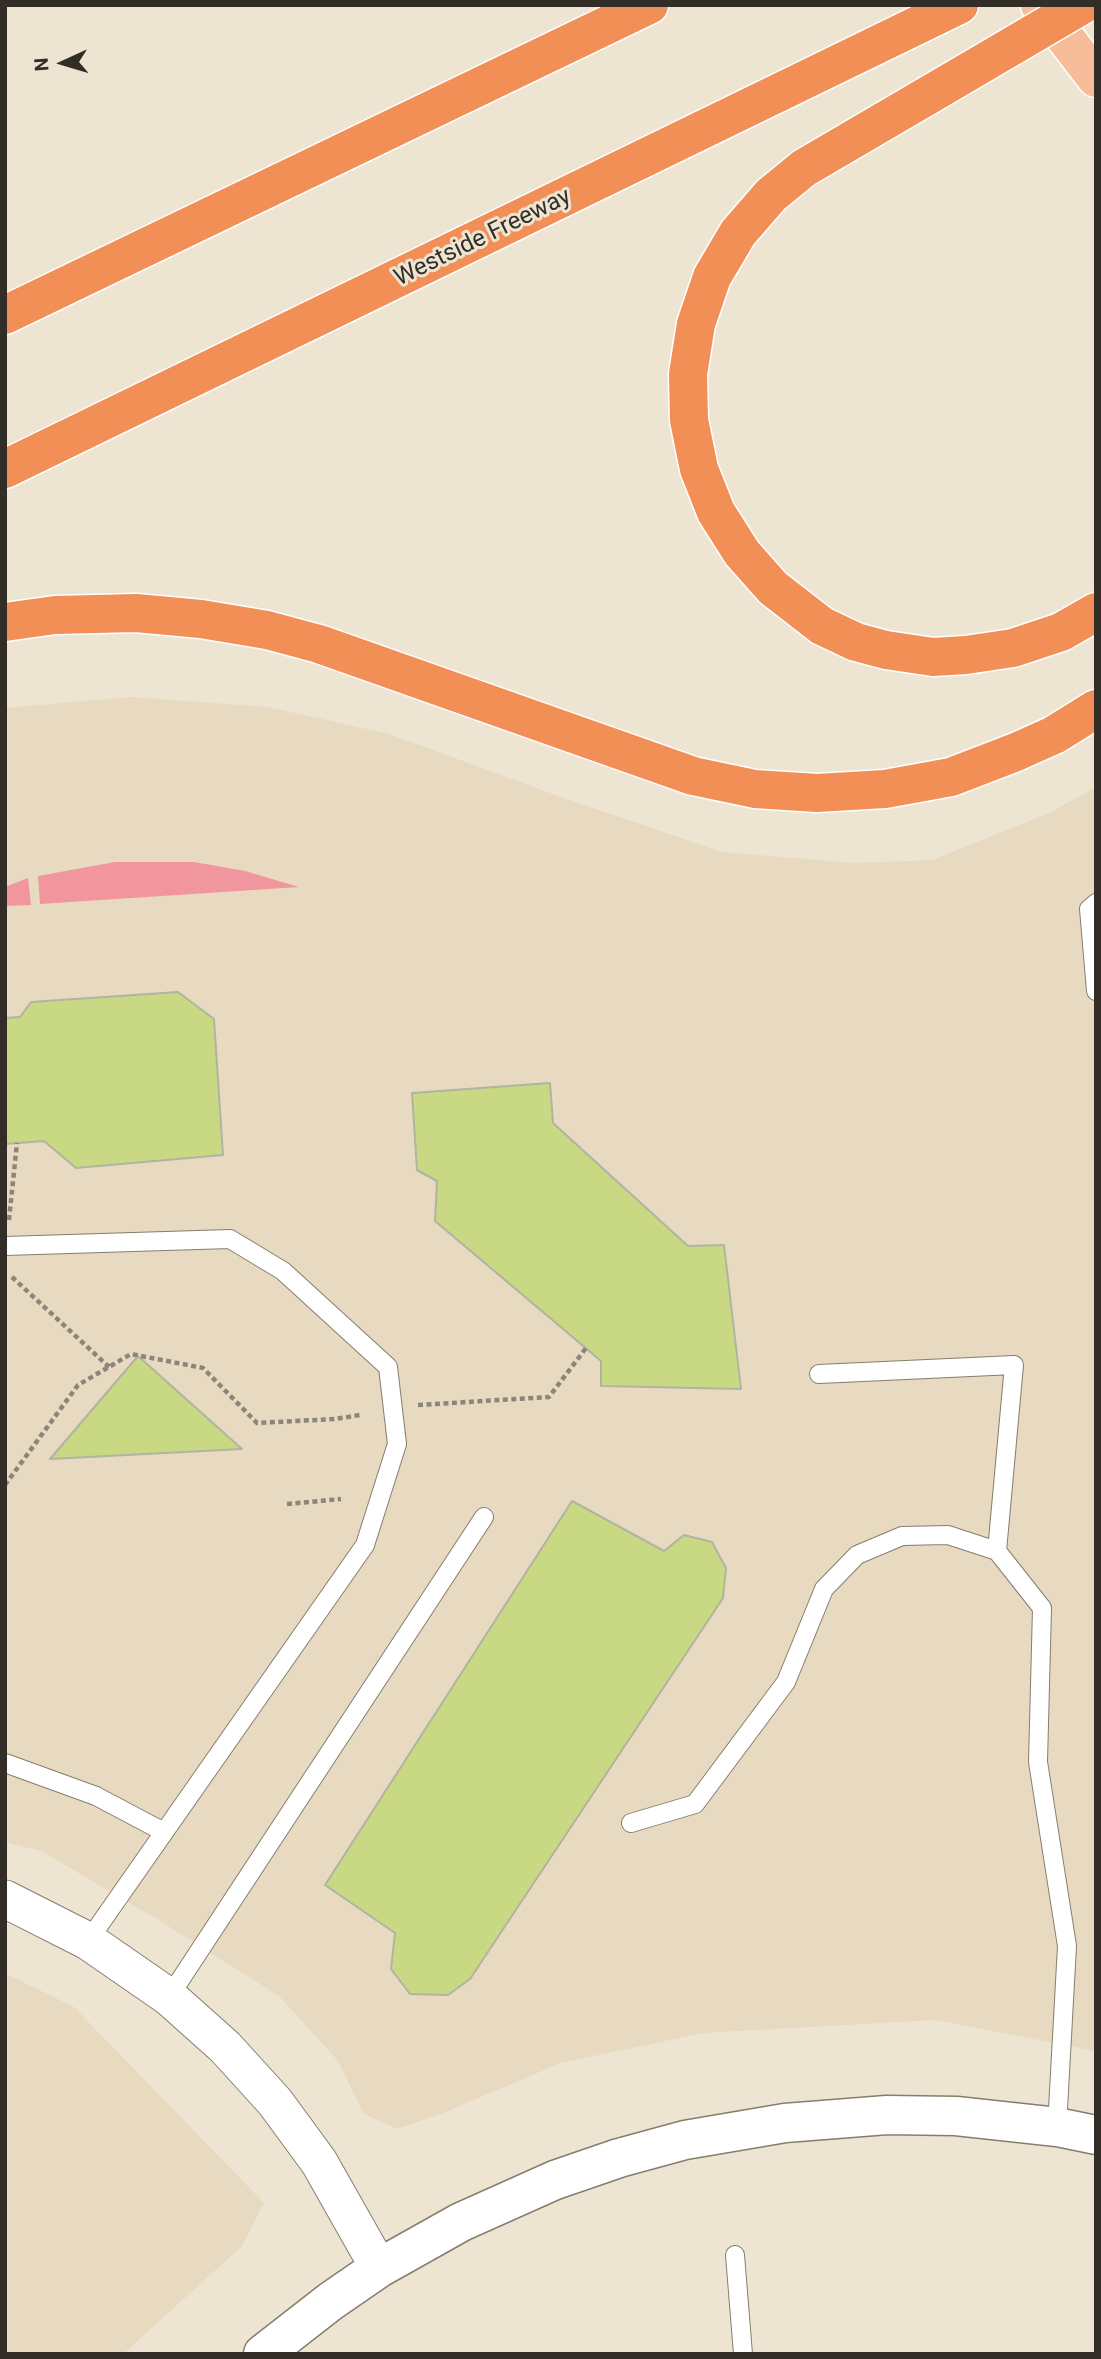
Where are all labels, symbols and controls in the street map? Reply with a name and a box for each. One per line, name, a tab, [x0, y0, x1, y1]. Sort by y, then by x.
north arrow	[28, 28, 98, 98]
text: N	[30, 57, 53, 72]
street label: Westside Freeway	[390, 183, 576, 293]

